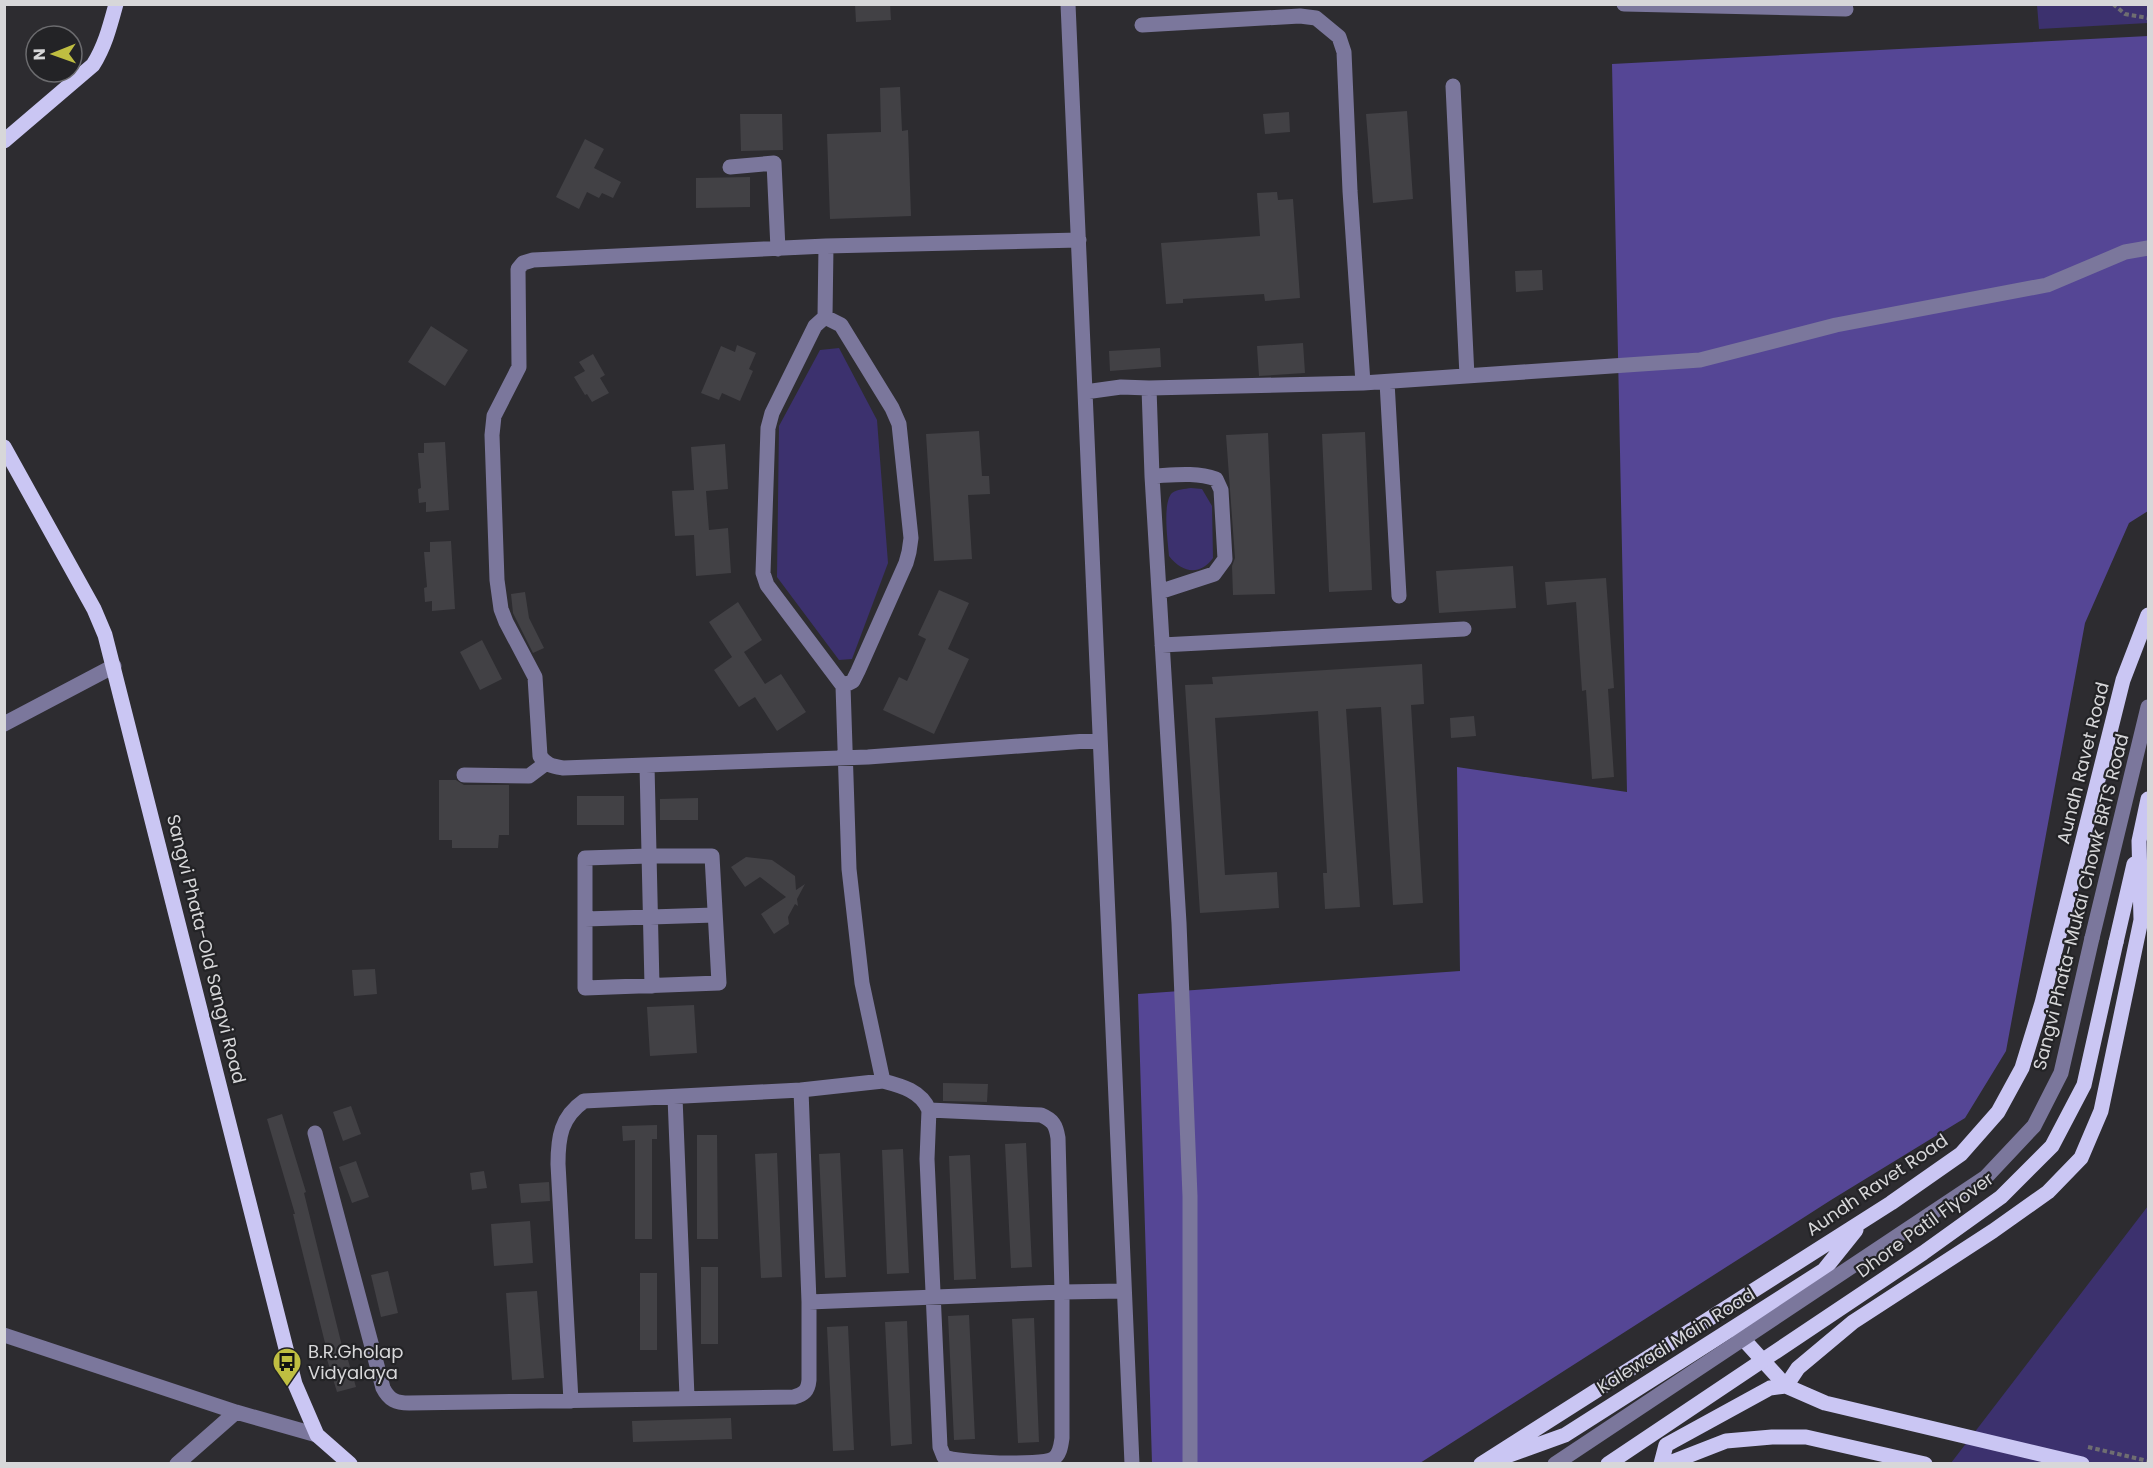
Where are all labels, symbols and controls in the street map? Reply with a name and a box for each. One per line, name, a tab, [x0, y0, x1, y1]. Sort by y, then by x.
north arrow	[24, 24, 84, 84]
text: N	[28, 48, 51, 60]
street label: Aundh Ravet Road	[2050, 679, 2115, 847]
street label: Sangvi Phata-Mukai Chowk BRTS Road	[2027, 731, 2134, 1073]
street label: Sangvi Phata-Old Sangvi Road	[161, 812, 252, 1086]
street label: Aundh Ravet Road	[1801, 1128, 1953, 1241]
street label: Dhore Patil Flyover	[1851, 1166, 1999, 1283]
street label: Kalewadi Main Road	[1592, 1282, 1760, 1399]
place label: B.R.Gholap Vidyalaya	[308, 1339, 403, 1385]
bus stop icon: B.R.Gholap Vidyalaya	[271, 1346, 303, 1388]

